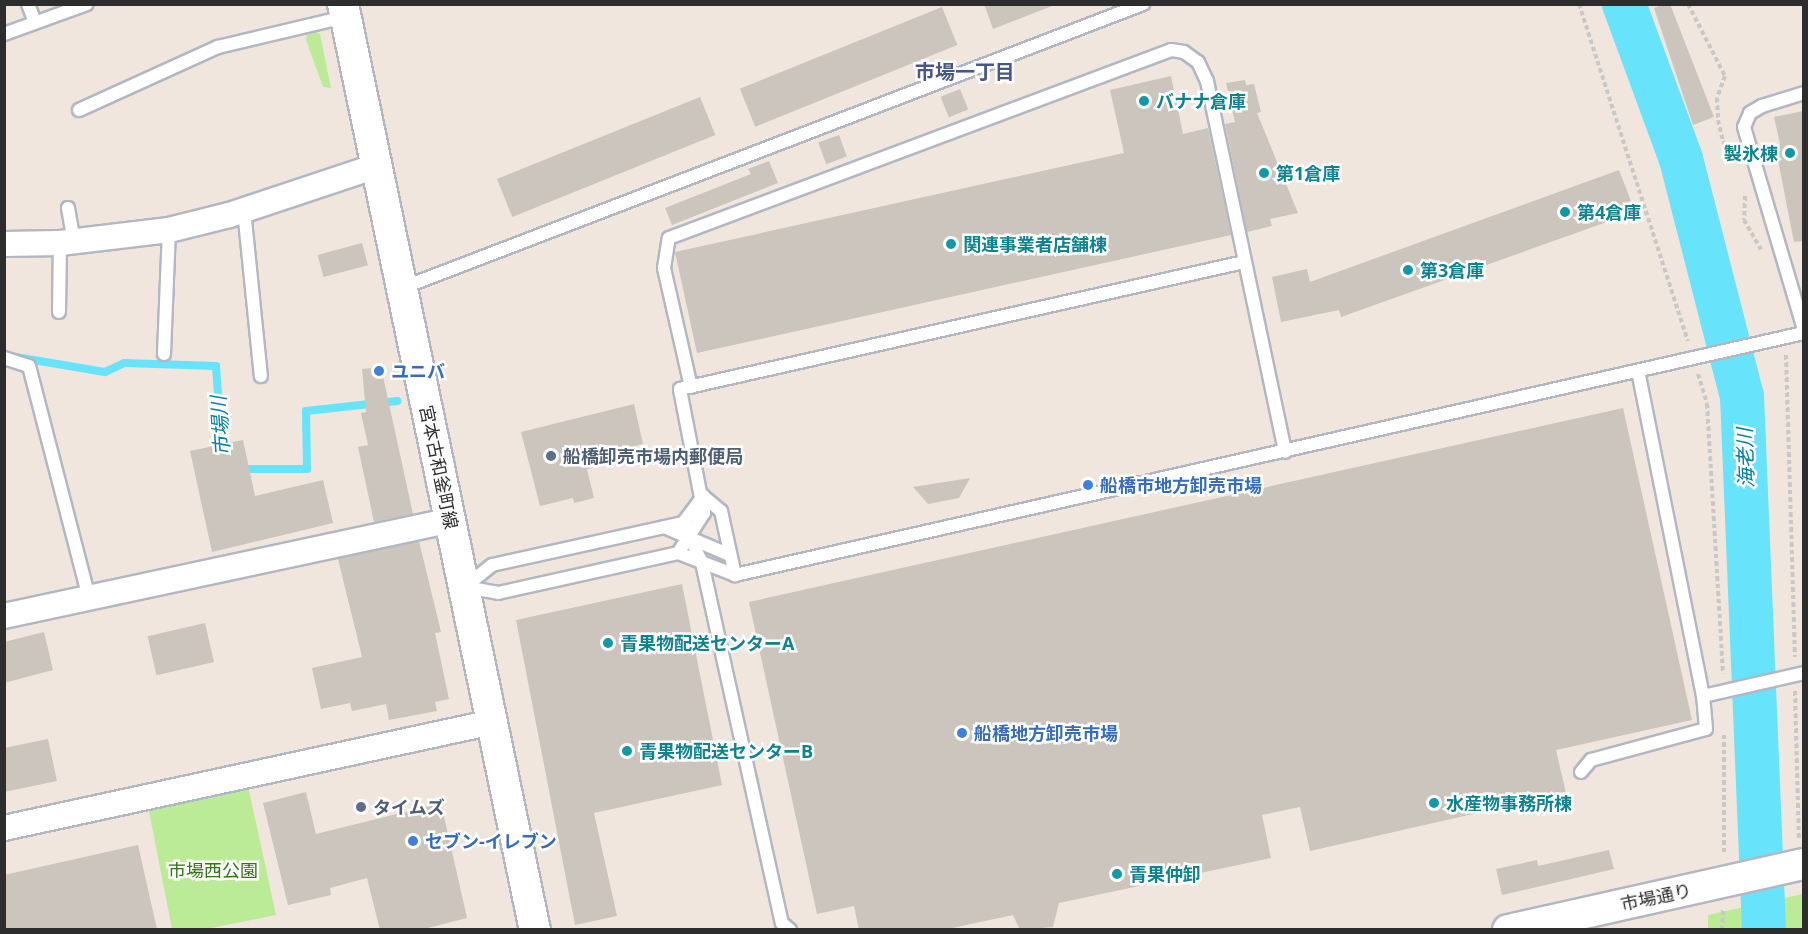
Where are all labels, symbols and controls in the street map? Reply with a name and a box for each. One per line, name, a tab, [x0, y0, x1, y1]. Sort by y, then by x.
district label: 市場一丁目	[915, 59, 1015, 83]
place label: バナナ倉庫	[1156, 90, 1246, 112]
marker: バナナ倉庫	[1137, 94, 1151, 108]
place label: 製氷棟	[1724, 142, 1778, 164]
marker: 製氷棟	[1783, 146, 1797, 160]
place label: 第1倉庫	[1276, 162, 1340, 184]
marker: 第1倉庫	[1257, 166, 1271, 180]
place label: 第4倉庫	[1577, 201, 1641, 223]
marker: 第4倉庫	[1558, 205, 1572, 219]
place label: 関連事業者店舗棟	[963, 233, 1107, 255]
marker: 関連事業者店舗棟	[944, 237, 958, 251]
place label: 第3倉庫	[1420, 259, 1484, 281]
marker: 第3倉庫	[1401, 263, 1415, 277]
place label: ユニバ	[391, 360, 445, 382]
marker: ユニバ	[372, 364, 386, 378]
water label: 市場川	[206, 395, 234, 457]
street label: 宮本古和釜町線	[415, 403, 463, 531]
water label: 海老川	[1732, 428, 1758, 488]
place label: 船橋卸売市場内郵便局	[563, 445, 743, 467]
marker: 船橋卸売市場内郵便局	[544, 449, 558, 463]
place label: 船橋市地方卸売市場	[1100, 474, 1262, 496]
marker: 船橋市地方卸売市場	[1081, 478, 1095, 492]
place label: 青果物配送センターA	[620, 632, 794, 654]
marker: 青果物配送センターA	[601, 636, 615, 650]
place label: 船橋地方卸売市場	[974, 722, 1118, 744]
marker: 船橋地方卸売市場	[955, 726, 969, 740]
place label: 青果物配送センターB	[639, 740, 813, 762]
marker: 青果物配送センターB	[620, 744, 634, 758]
place label: 水産物事務所棟	[1446, 792, 1572, 814]
place label: タイムズ	[373, 796, 445, 818]
marker: 水産物事務所棟	[1427, 796, 1441, 810]
marker: タイムズ	[354, 800, 368, 814]
place label: セブン-イレブン	[425, 830, 557, 852]
marker: セブン-イレブン	[406, 834, 420, 848]
park label: 市場西公園	[168, 859, 258, 881]
place label: 青果仲卸	[1129, 863, 1201, 885]
marker: 青果仲卸	[1110, 867, 1124, 881]
street label: 市場通り	[1619, 879, 1693, 915]

